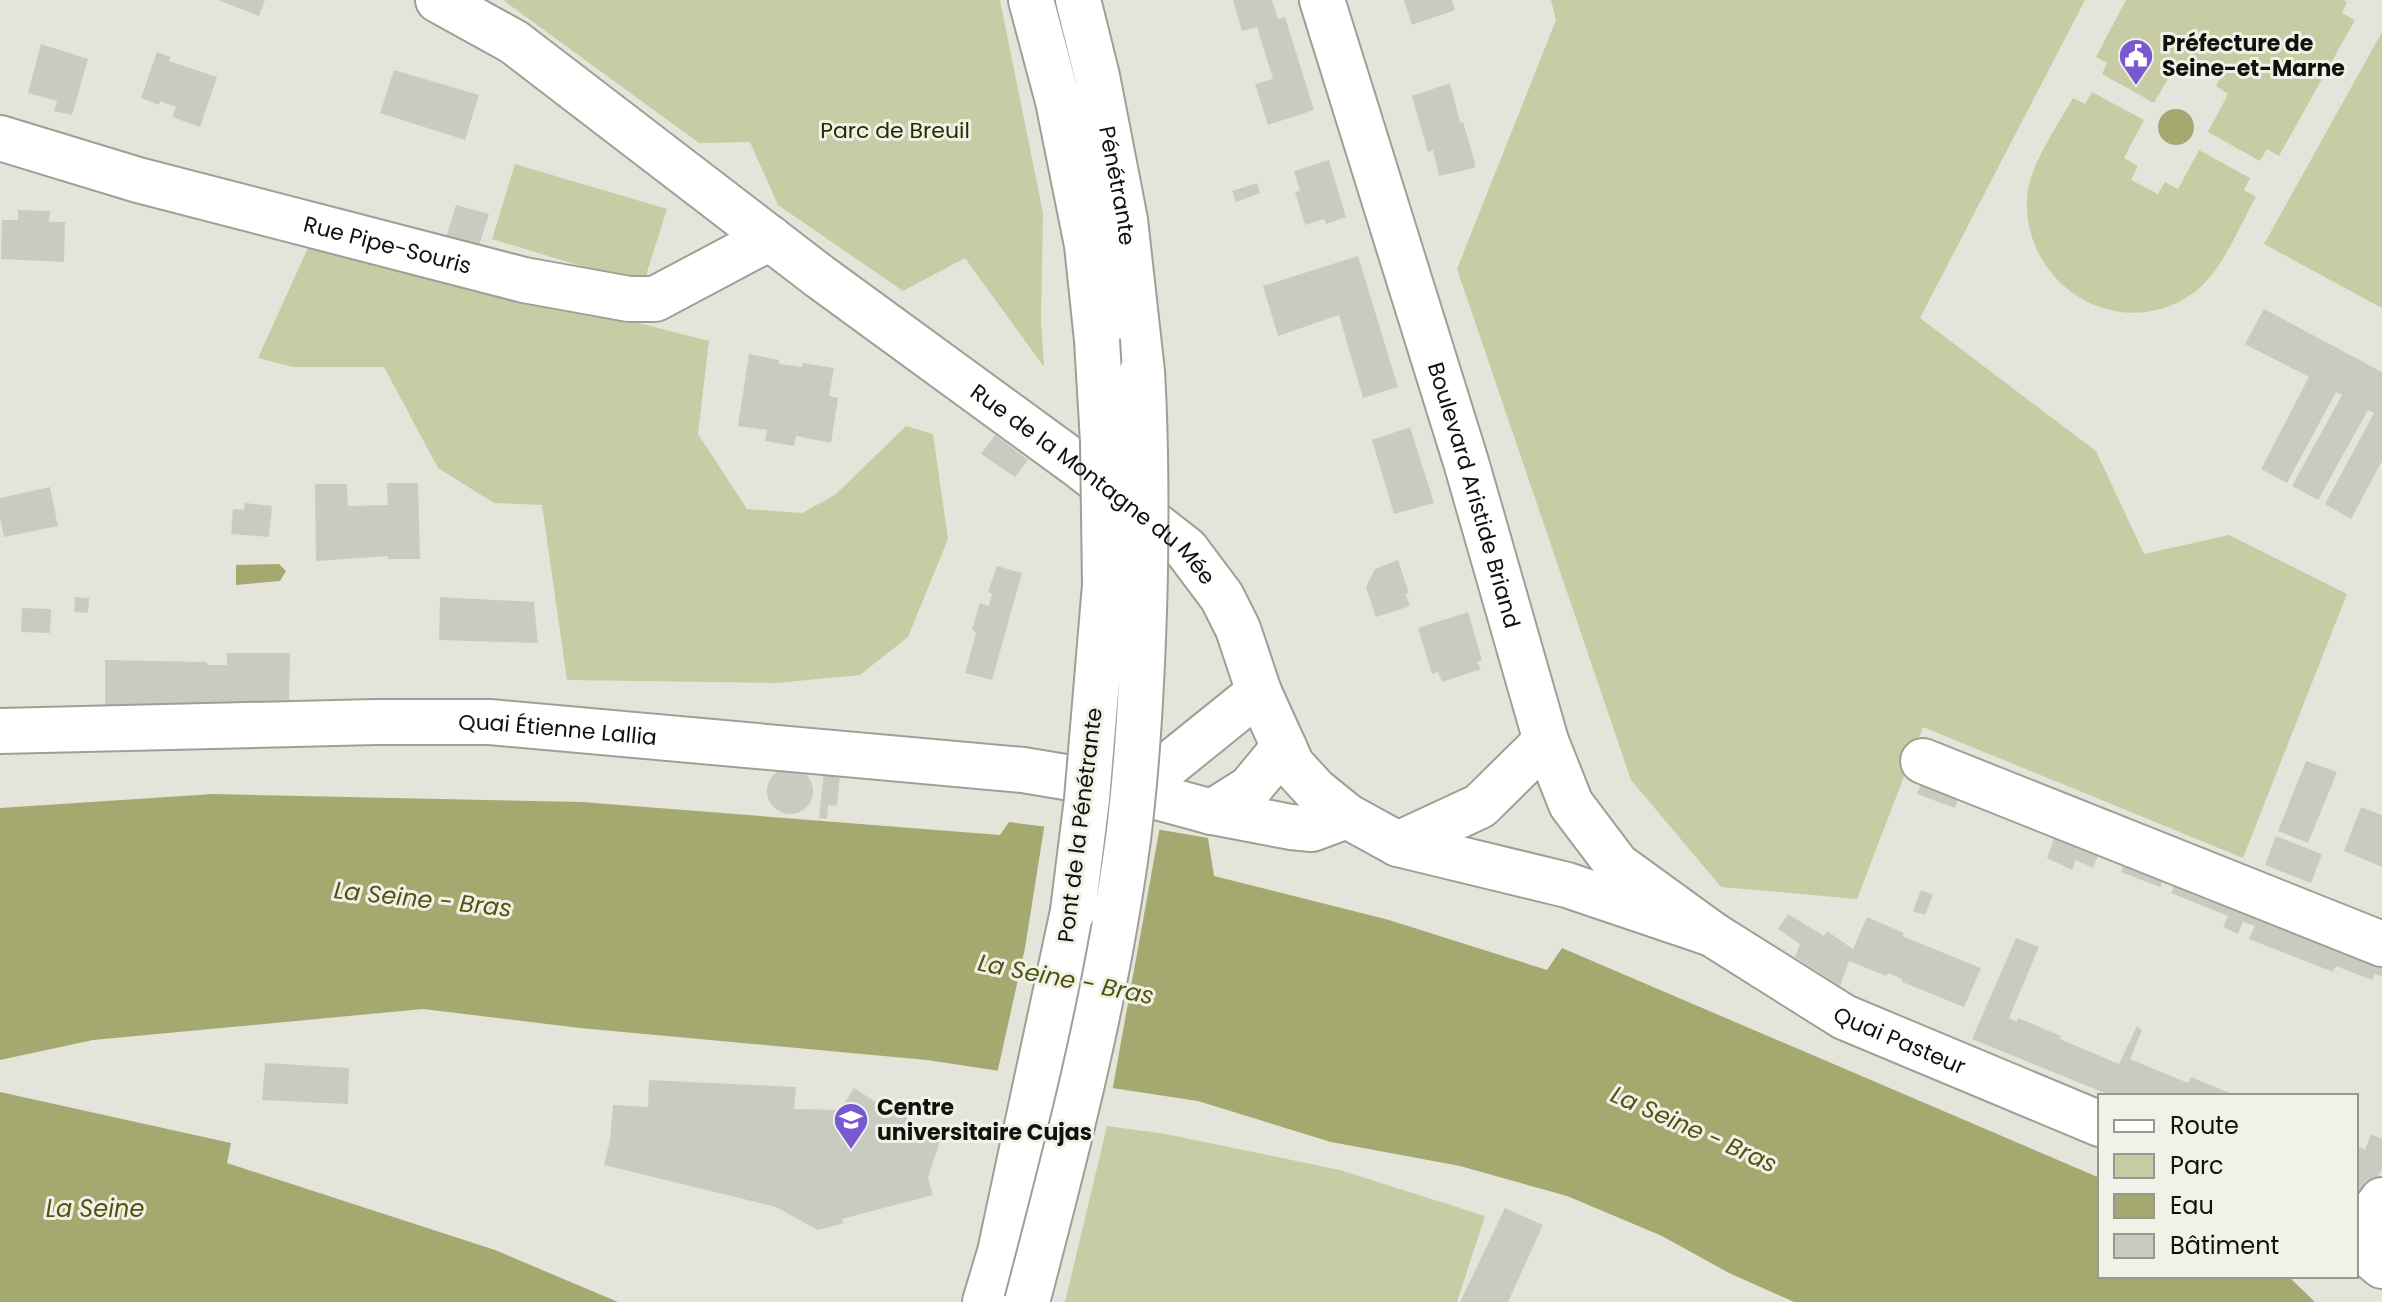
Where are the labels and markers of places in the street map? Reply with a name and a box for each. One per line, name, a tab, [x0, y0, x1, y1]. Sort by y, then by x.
place label: Préfecture de Seine-et-Marne	[2162, 28, 2345, 84]
public building icon: Préfecture de Seine-et-Marne	[2117, 37, 2155, 87]
place label: Centre universitaire Cujas	[877, 1092, 1092, 1148]
school or university icon: Centre universitaire Cujas	[832, 1101, 870, 1151]

